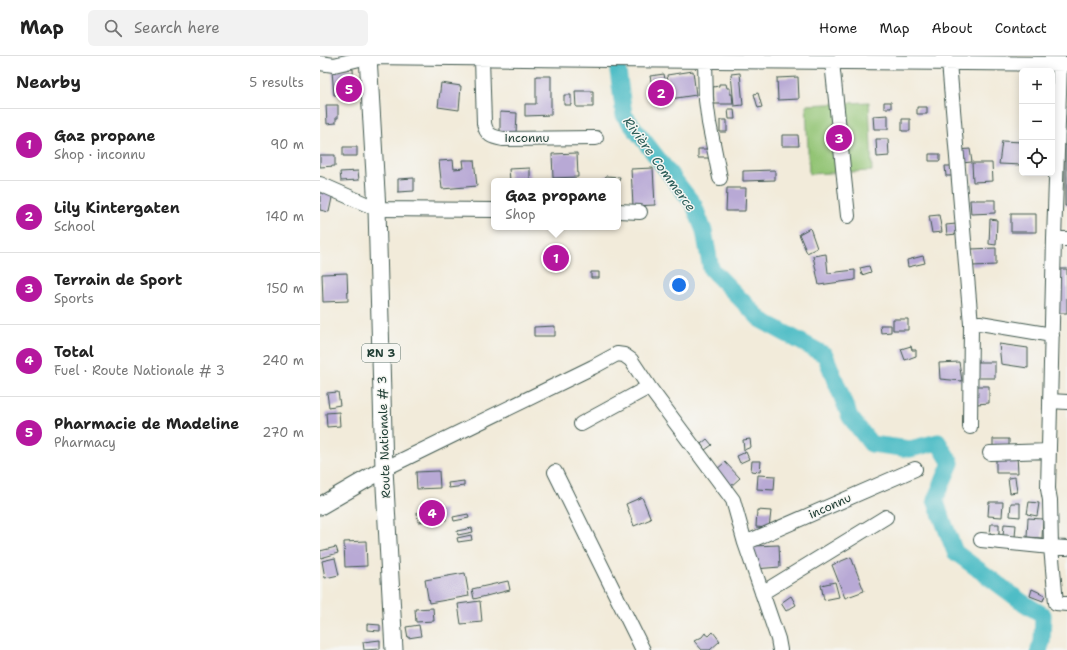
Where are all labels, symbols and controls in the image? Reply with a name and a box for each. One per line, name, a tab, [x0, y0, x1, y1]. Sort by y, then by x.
search box	[88, 10, 368, 46]
text: Map	[20, 15, 64, 40]
icon: search	[102, 17, 124, 39]
text: Search here	[134, 18, 220, 38]
text: Home	[819, 19, 858, 37]
text: Map	[880, 19, 910, 37]
text: About	[932, 19, 973, 37]
text: Contact	[995, 19, 1047, 37]
map controls	[1019, 68, 1055, 176]
button: +	[1019, 68, 1055, 104]
text: Nearby	[16, 71, 81, 93]
text: 5 results	[249, 74, 304, 91]
pin: 5	[336, 74, 362, 104]
pin: 2	[648, 78, 674, 108]
button: −	[1019, 104, 1055, 140]
water label: Rivière Commerce	[620, 114, 700, 215]
pin: 3	[826, 123, 852, 153]
text: Gaz propane	[54, 126, 156, 146]
street label: inconnu	[504, 130, 550, 146]
text: 1	[26, 136, 32, 153]
text: 90 m	[270, 136, 304, 153]
button: locate	[1019, 140, 1055, 176]
text: Shop · inconnu	[54, 146, 146, 163]
popup	[491, 178, 621, 230]
text: Gaz propane	[505, 186, 607, 206]
text: Lily Kintergaten	[54, 198, 180, 218]
text: Shop	[505, 206, 536, 223]
text: 2	[24, 208, 34, 225]
text: 140 m	[265, 208, 304, 225]
text: School	[54, 218, 95, 235]
pin: 1	[543, 243, 569, 273]
text: Terrain de Sport	[54, 270, 182, 290]
your location	[669, 275, 689, 295]
text: 3	[24, 280, 34, 297]
text: 150 m	[266, 280, 304, 297]
text: Sports	[54, 290, 94, 307]
text: Total	[54, 342, 94, 362]
road number: RN 3	[362, 344, 400, 362]
text: 4	[24, 352, 34, 369]
text: 240 m	[262, 352, 304, 369]
text: Fuel · Route Nationale # 3	[54, 362, 225, 379]
street label: Route Nationale # 3	[374, 375, 394, 499]
text: Pharmacie de Madeline	[54, 414, 239, 434]
text: 5	[25, 424, 33, 441]
text: 270 m	[262, 424, 304, 441]
text: Pharmacy	[54, 434, 116, 451]
street label: inconnu	[806, 490, 854, 522]
pin: 4	[419, 498, 445, 528]

